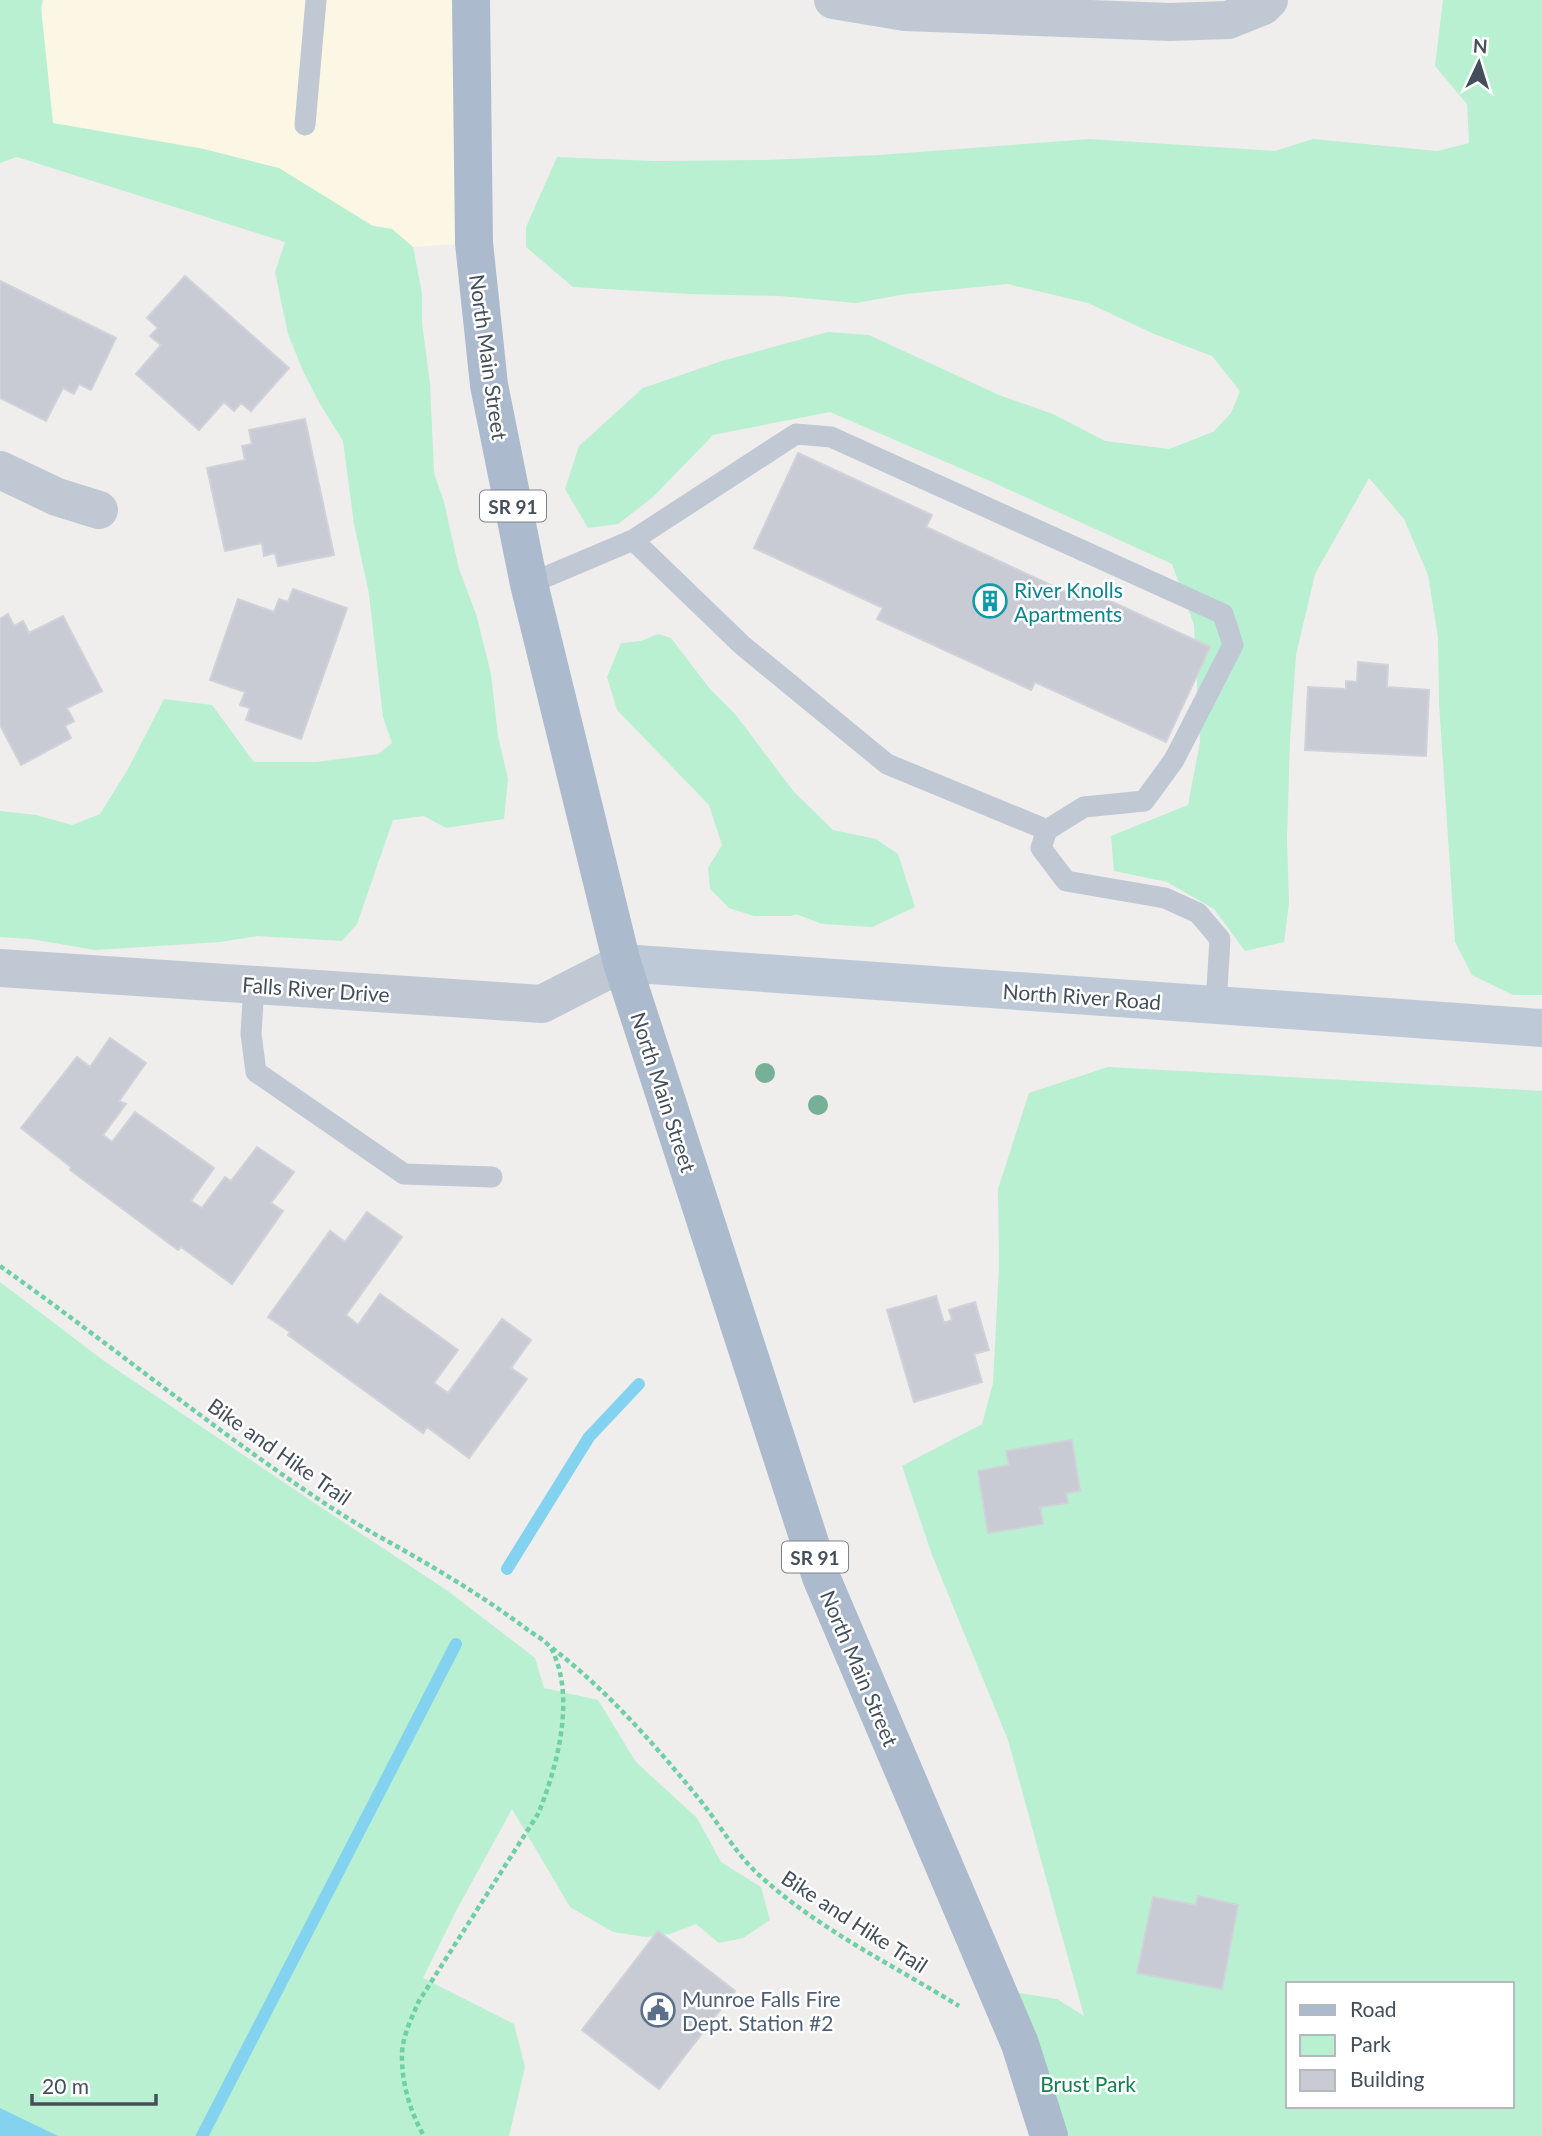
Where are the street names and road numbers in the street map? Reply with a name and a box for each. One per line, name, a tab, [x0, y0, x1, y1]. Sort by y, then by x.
street label: North Main Street	[465, 273, 513, 442]
road number: SR 91	[480, 491, 546, 522]
street label: Falls River Drive	[242, 971, 390, 1007]
street label: North River Road	[1002, 978, 1162, 1014]
street label: North Main Street	[626, 1009, 702, 1176]
street label: Bike and Hike Trail	[204, 1392, 356, 1510]
road number: SR 91	[782, 1541, 848, 1572]
street label: North Main Street	[816, 1586, 904, 1750]
street label: Bike and Hike Trail	[777, 1864, 933, 1978]

